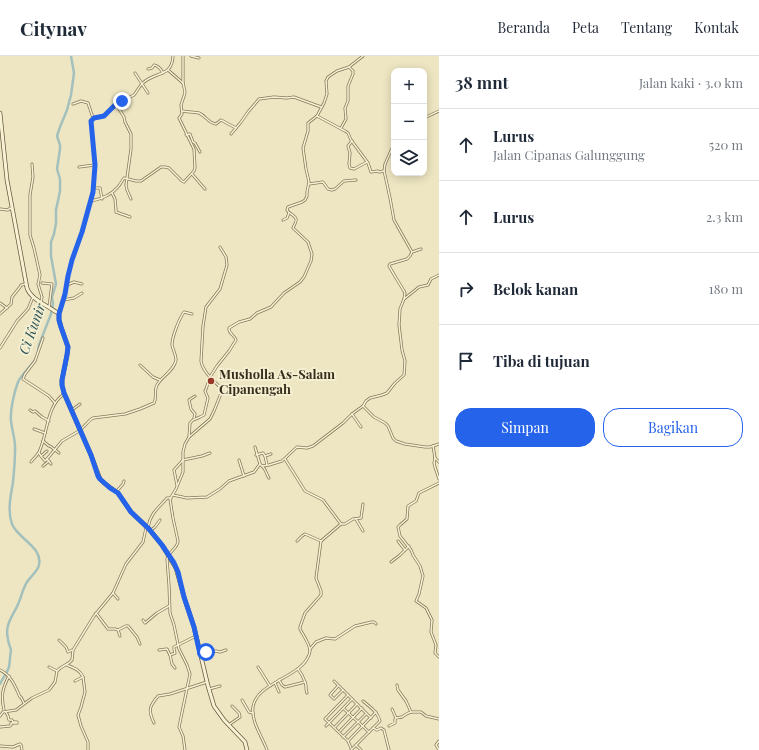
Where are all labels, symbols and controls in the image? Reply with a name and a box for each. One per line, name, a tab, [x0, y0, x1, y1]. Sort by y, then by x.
text: Citynav	[20, 15, 87, 41]
text: Beranda	[498, 18, 550, 37]
text: Peta	[572, 18, 599, 37]
text: Tentang	[621, 18, 672, 37]
text: Kontak	[694, 18, 739, 37]
map controls	[391, 68, 427, 176]
button: +	[391, 68, 427, 104]
text: 38 mnt	[455, 71, 509, 93]
text: Jalan kaki · 3.0 km	[639, 74, 743, 91]
route end	[113, 92, 131, 110]
button: −	[391, 104, 427, 140]
text: Lurus	[493, 126, 534, 146]
icon: ahead	[455, 134, 477, 156]
text: 520 m	[709, 136, 743, 153]
button: layers	[391, 140, 427, 176]
text: Jalan Cipanas Galunggung	[493, 146, 645, 163]
icon: ahead	[455, 206, 477, 228]
text: Lurus	[493, 207, 534, 227]
text: 2.3 km	[706, 208, 743, 225]
icon: right	[455, 278, 477, 300]
text: Belok kanan	[493, 279, 578, 299]
text: 180 m	[709, 280, 743, 297]
water label: Ci Kunir	[14, 300, 50, 357]
icon: arrive	[455, 350, 477, 372]
text: Tiba di tujuan	[493, 351, 590, 371]
place label: Musholla As-Salam Cipanengah	[219, 365, 335, 397]
marker: Musholla As-Salam Cipanengah	[206, 376, 216, 386]
button: Simpan	[455, 408, 595, 447]
button: Bagikan	[603, 408, 743, 447]
route start	[197, 643, 215, 661]

